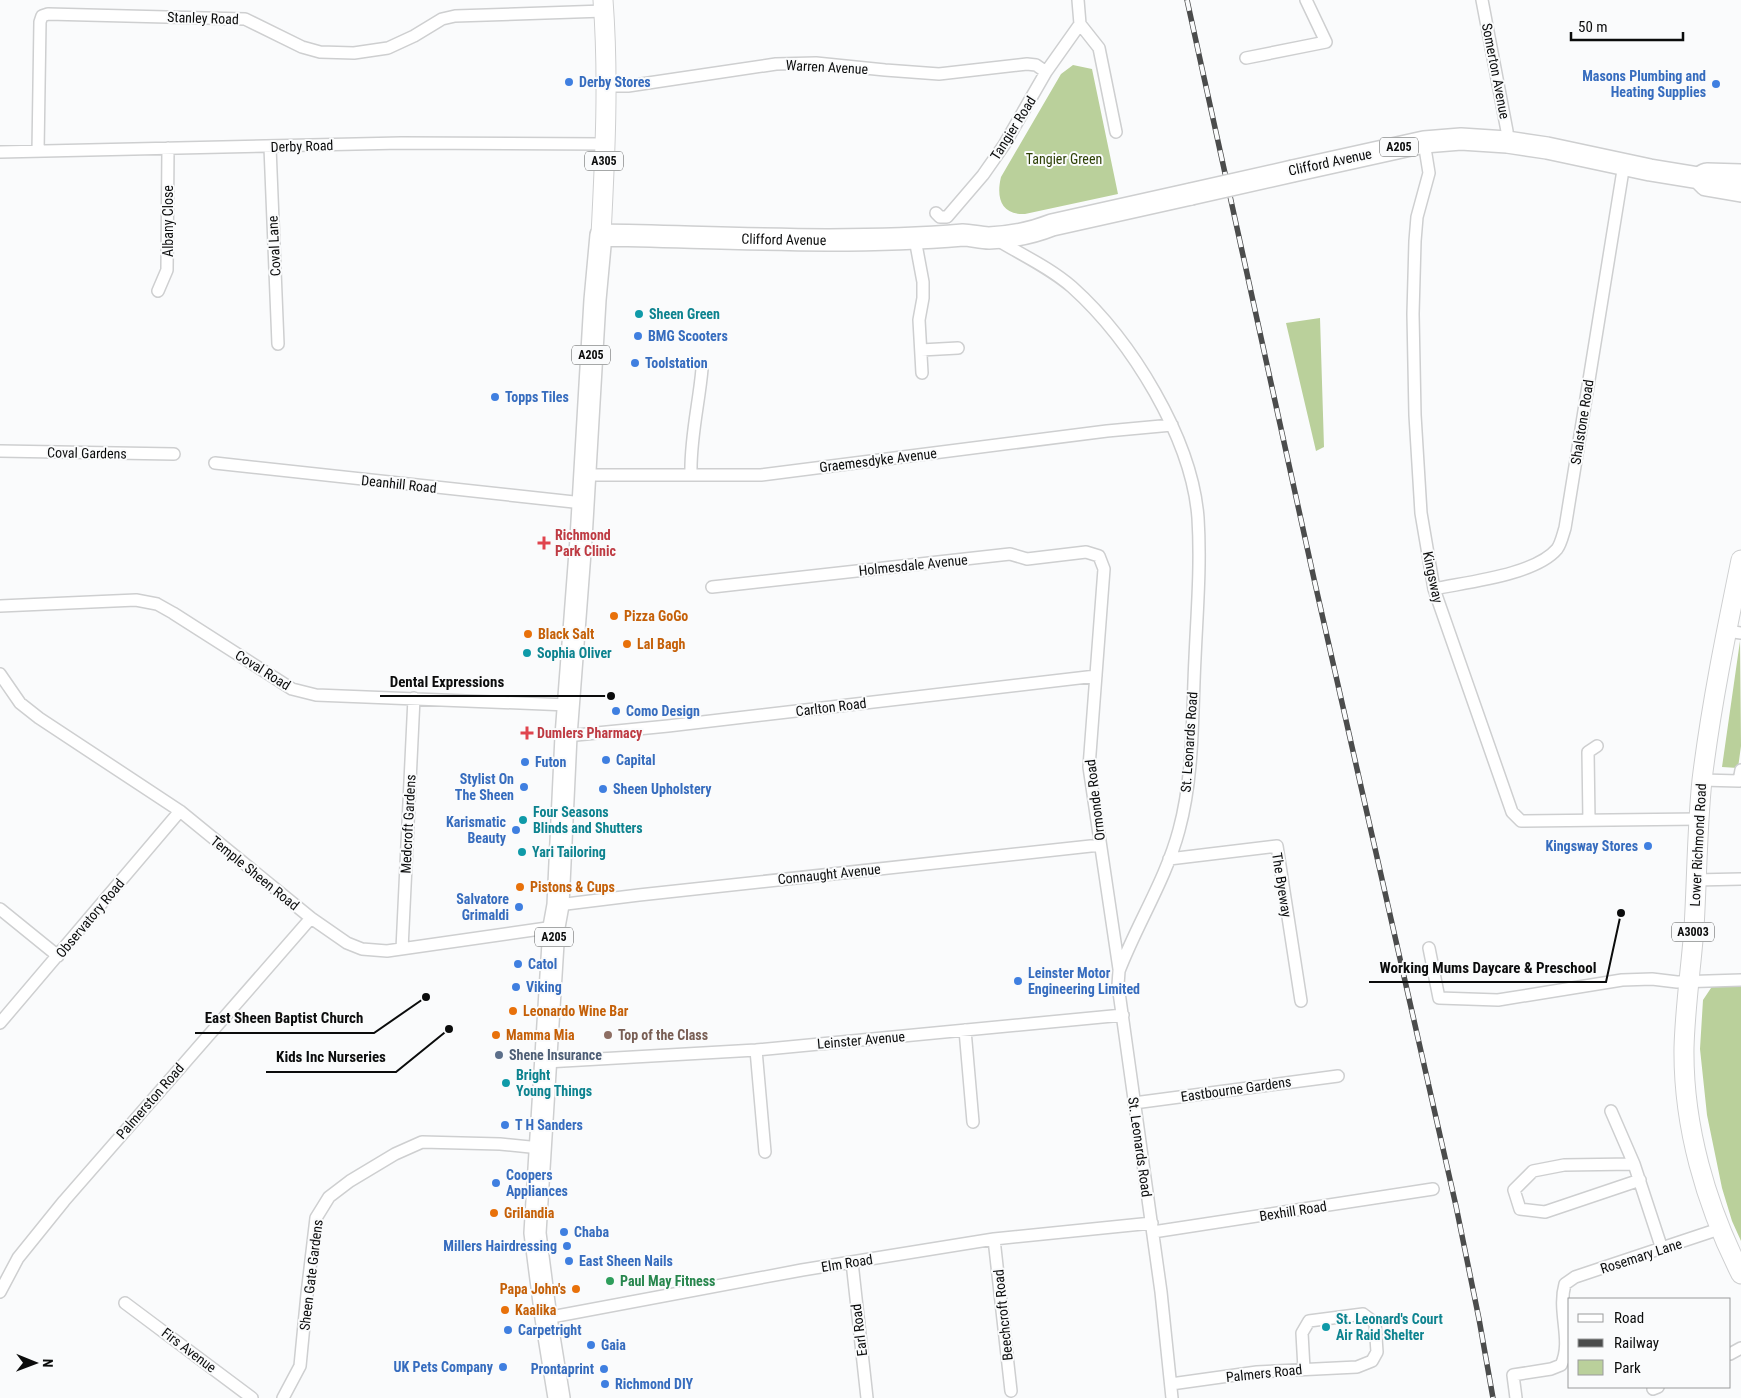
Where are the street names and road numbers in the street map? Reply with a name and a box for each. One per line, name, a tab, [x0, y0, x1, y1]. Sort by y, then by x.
street label: Stanley Road	[167, 9, 239, 27]
street label: Somerton Avenue	[1479, 22, 1513, 121]
street label: Warren Avenue	[785, 57, 869, 77]
street label: Tangier Road	[987, 93, 1039, 163]
street label: Derby Road	[270, 137, 334, 155]
road number: A205	[1380, 138, 1418, 156]
street label: Clifford Avenue	[1287, 145, 1374, 179]
road number: A305	[585, 152, 623, 170]
street label: Albany Close	[160, 185, 176, 257]
street label: Coval Lane	[264, 215, 284, 277]
street label: Clifford Avenue	[741, 231, 827, 248]
road number: A205	[572, 346, 610, 364]
street label: Shalstone Road	[1567, 378, 1597, 466]
street label: Coval Gardens	[47, 444, 127, 462]
street label: Graemesdyke Avenue	[818, 445, 938, 475]
street label: Deanhill Road	[360, 472, 438, 496]
street label: Kingsway	[1420, 550, 1446, 604]
street label: Holmesdale Avenue	[858, 551, 969, 579]
street label: Coval Road	[232, 647, 294, 693]
street label: St. Leonards Road	[1178, 691, 1200, 793]
street label: Carlton Road	[795, 695, 867, 719]
street label: Ormonde Road	[1082, 758, 1108, 842]
street label: Medcroft Gardens	[397, 774, 419, 874]
street label: Lower Richmond Road	[1687, 783, 1709, 907]
street label: Temple Sheen Road	[208, 833, 302, 913]
street label: The Byeway	[1269, 851, 1295, 919]
street label: Connaught Avenue	[777, 861, 882, 887]
street label: Observatory Road	[52, 875, 128, 961]
road number: A3003	[1672, 922, 1714, 942]
road number: A205	[535, 928, 573, 946]
street label: Leinster Avenue	[816, 1028, 906, 1052]
street label: Palmerston Road	[113, 1060, 187, 1142]
street label: Eastbourne Gardens	[1180, 1073, 1292, 1105]
street label: St. Leonards Road	[1125, 1096, 1155, 1198]
street label: Bexhill Road	[1258, 1198, 1328, 1224]
street label: Sheen Gate Gardens	[296, 1219, 326, 1331]
street label: Rosemary Lane	[1598, 1235, 1684, 1277]
street label: Elm Road	[820, 1251, 874, 1275]
street label: Beechcroft Road	[990, 1269, 1016, 1361]
street label: Earl Road	[848, 1303, 870, 1357]
street label: Firs Avenue	[159, 1324, 220, 1376]
street label: Palmers Road	[1225, 1361, 1303, 1385]

